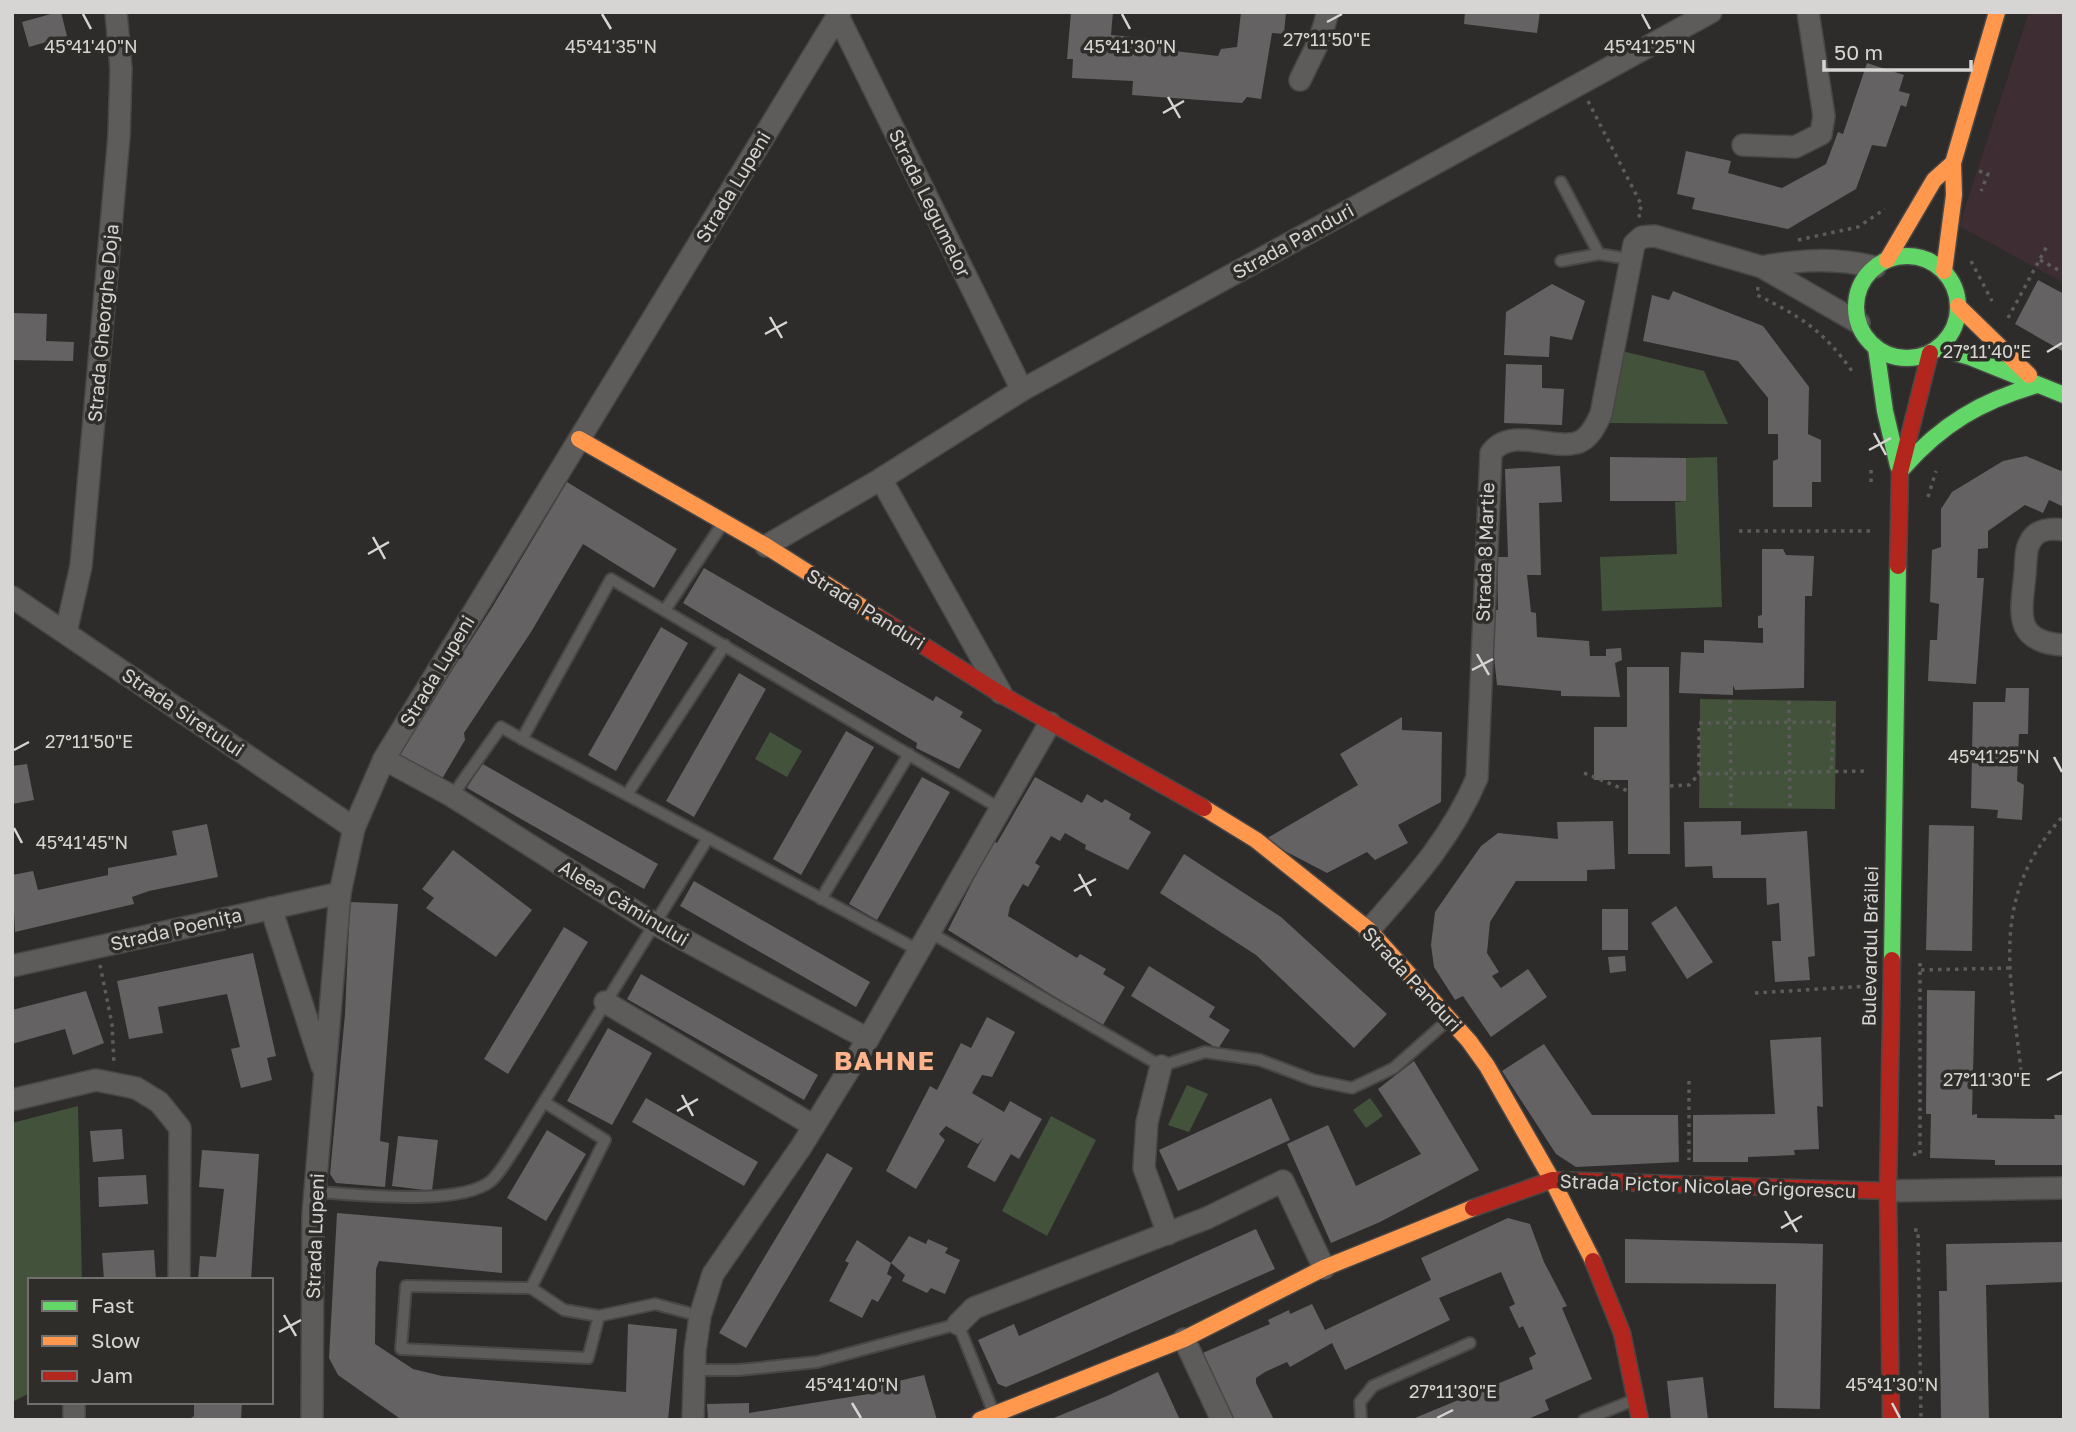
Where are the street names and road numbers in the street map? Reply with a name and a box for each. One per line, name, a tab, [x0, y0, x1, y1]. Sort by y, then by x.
street label: Strada Legumelor	[885, 125, 977, 281]
street label: Strada Lupeni	[690, 127, 775, 247]
street label: Strada Panduri	[1228, 198, 1357, 283]
street label: Strada Gheorghe Doja	[82, 223, 123, 423]
street label: Strada 8 Martie	[1471, 482, 1498, 622]
street label: Strada Panduri	[803, 563, 930, 654]
street label: Strada Lupeni	[394, 611, 479, 731]
street label: Strada Siretului	[118, 662, 248, 761]
street label: Aleea Căminului	[555, 855, 693, 950]
street label: Bulevardul Brăilei	[1857, 866, 1882, 1026]
street label: Strada Poenița	[108, 902, 244, 955]
street label: Strada Panduri	[1358, 921, 1467, 1036]
street label: Strada Pictor Nicolae Grigorescu	[1559, 1169, 1857, 1202]
street label: Strada Lupeni	[301, 1173, 328, 1299]

